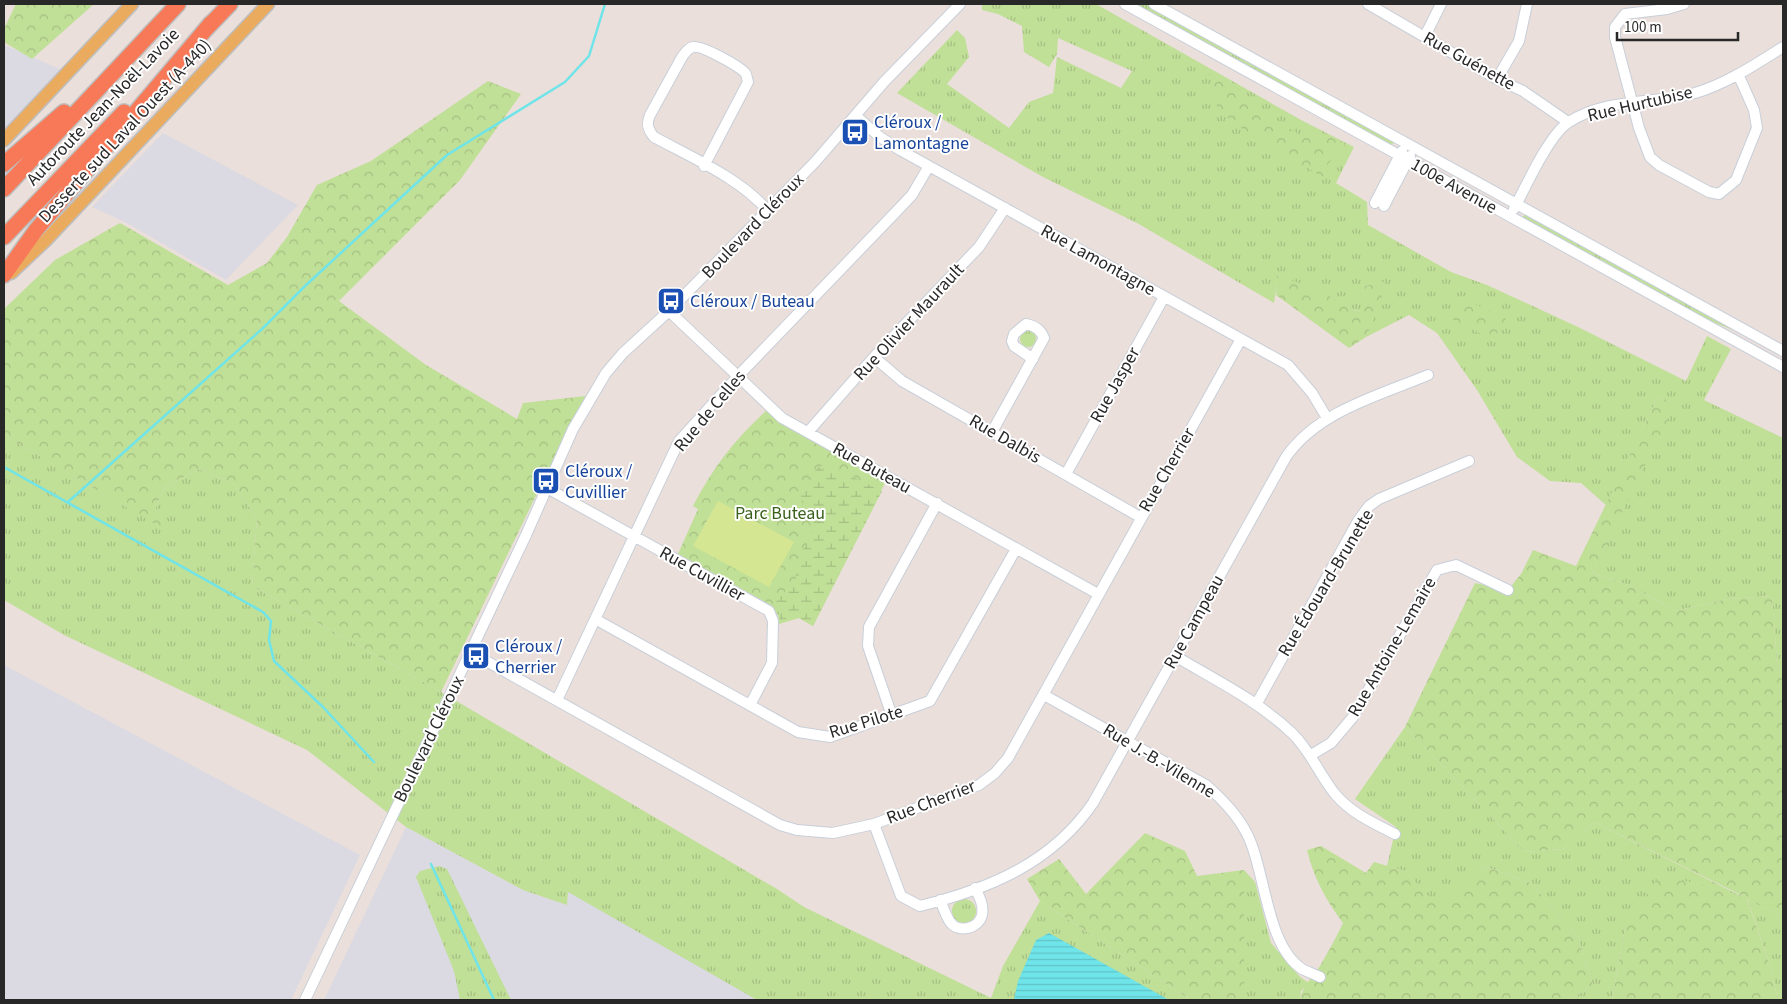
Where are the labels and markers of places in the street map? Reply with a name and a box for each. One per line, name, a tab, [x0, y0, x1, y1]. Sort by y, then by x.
place label: Cléroux / Lamontagne	[874, 110, 969, 156]
bus stop icon: Cléroux / Lamontagne	[840, 117, 870, 147]
bus stop icon: Cléroux / Buteau	[656, 286, 686, 316]
place label: Cléroux / Buteau	[690, 289, 815, 314]
place label: Cléroux / Cuvillier	[565, 459, 633, 505]
bus stop icon: Cléroux / Cuvillier	[531, 466, 561, 496]
place label: Cléroux / Cherrier	[495, 634, 563, 680]
bus stop icon: Cléroux / Cherrier	[461, 641, 491, 671]

